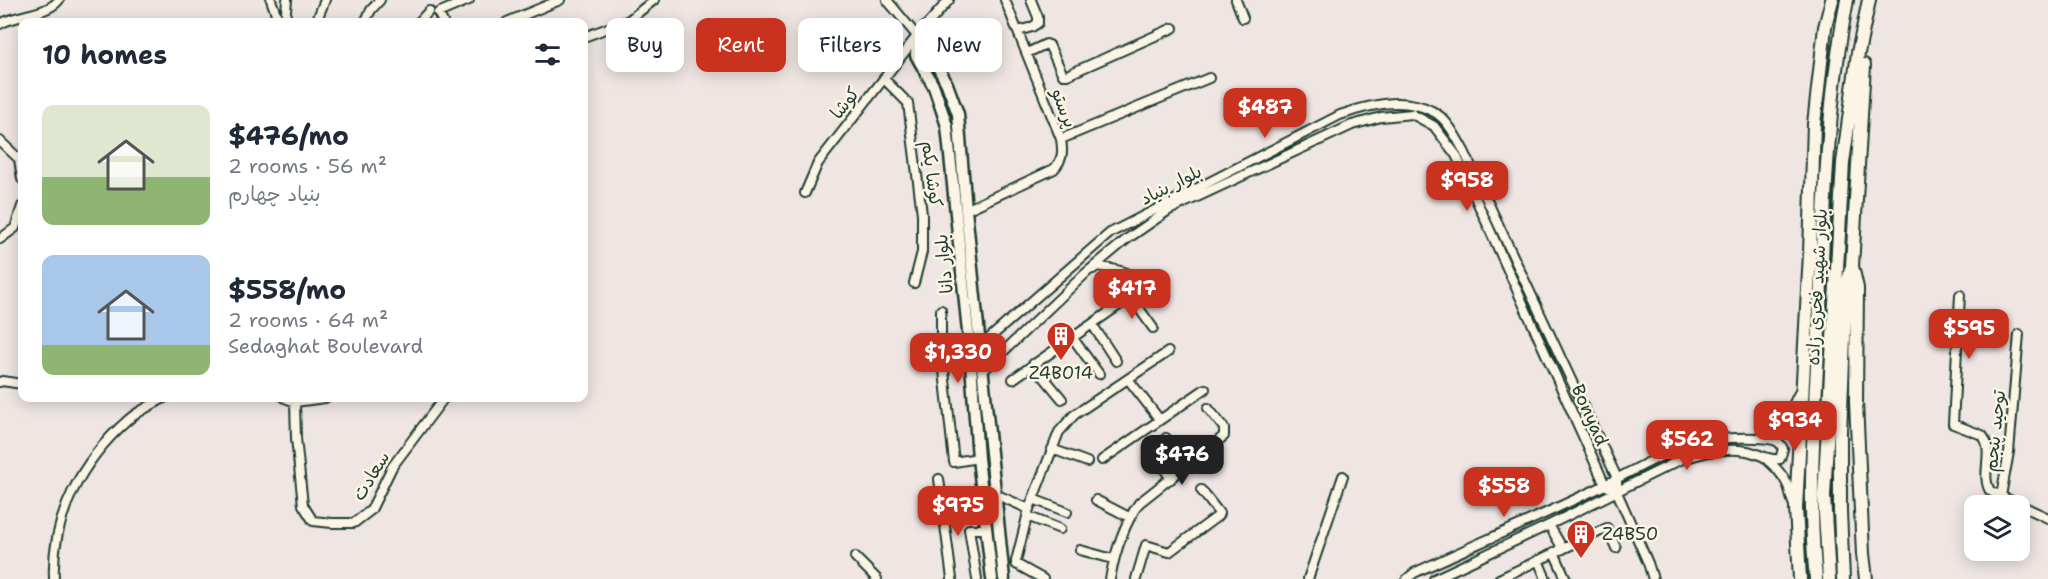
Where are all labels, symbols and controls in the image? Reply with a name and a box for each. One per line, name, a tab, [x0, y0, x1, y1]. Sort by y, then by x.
chip: Buy	[606, 18, 684, 72]
chip: Rent	[696, 18, 786, 72]
chip: Filters	[798, 18, 903, 72]
chip: New	[915, 18, 1002, 72]
text: 10 homes	[42, 37, 167, 72]
icon: filters	[531, 38, 564, 71]
street label: کوشا	[825, 82, 865, 124]
street label: پرستو	[1045, 84, 1082, 131]
pin: $487	[1229, 88, 1301, 139]
text: $487	[1237, 94, 1293, 120]
text: $476/mo	[228, 118, 349, 153]
icon: home	[90, 129, 162, 201]
street label: کوشا یکم	[914, 140, 948, 209]
text: 2 rooms · 56 m²	[228, 153, 387, 179]
street label: بلوار بنیاد	[1136, 159, 1206, 211]
pin: $958	[1431, 161, 1503, 212]
text: $958	[1440, 167, 1494, 193]
text: بنیاد چهارم	[228, 181, 321, 207]
street label: بلوار شهید فخری زاده	[1801, 208, 1833, 366]
street label: بلوار دانا	[929, 233, 959, 295]
pin: $417	[1096, 269, 1168, 320]
text: $558/mo	[228, 272, 346, 307]
text: $417	[1107, 275, 1157, 301]
icon: home	[90, 279, 162, 351]
text: 2 rooms · 64 m²	[228, 307, 388, 333]
pin: $595	[1933, 309, 2005, 360]
text: $595	[1943, 315, 1995, 341]
building icon: Z4B014	[1045, 320, 1077, 362]
text: Sedaghat Boulevard	[228, 333, 423, 359]
pin: $1,330	[909, 333, 1007, 384]
text: $1,330	[924, 339, 992, 365]
place label: Z4B014	[1029, 361, 1093, 385]
street label: Bonyad	[1566, 380, 1614, 450]
street label: توحید پنجم	[1979, 388, 2013, 473]
pin: $934	[1759, 401, 1831, 452]
text: $934	[1768, 407, 1822, 433]
pin: $562	[1651, 420, 1723, 471]
text: $562	[1660, 426, 1714, 452]
pin: $476	[1146, 435, 1218, 486]
text: $476	[1155, 441, 1209, 467]
street label: سعادت	[347, 447, 395, 505]
pin: $558	[1468, 467, 1540, 518]
text: $558	[1478, 473, 1530, 499]
pin: $975	[922, 486, 994, 537]
text: $975	[932, 492, 984, 518]
map controls	[1964, 495, 2030, 561]
button: layers	[1964, 495, 2030, 561]
building icon: Z4B50	[1565, 518, 1597, 560]
place label: Z4B50	[1602, 522, 1658, 546]

